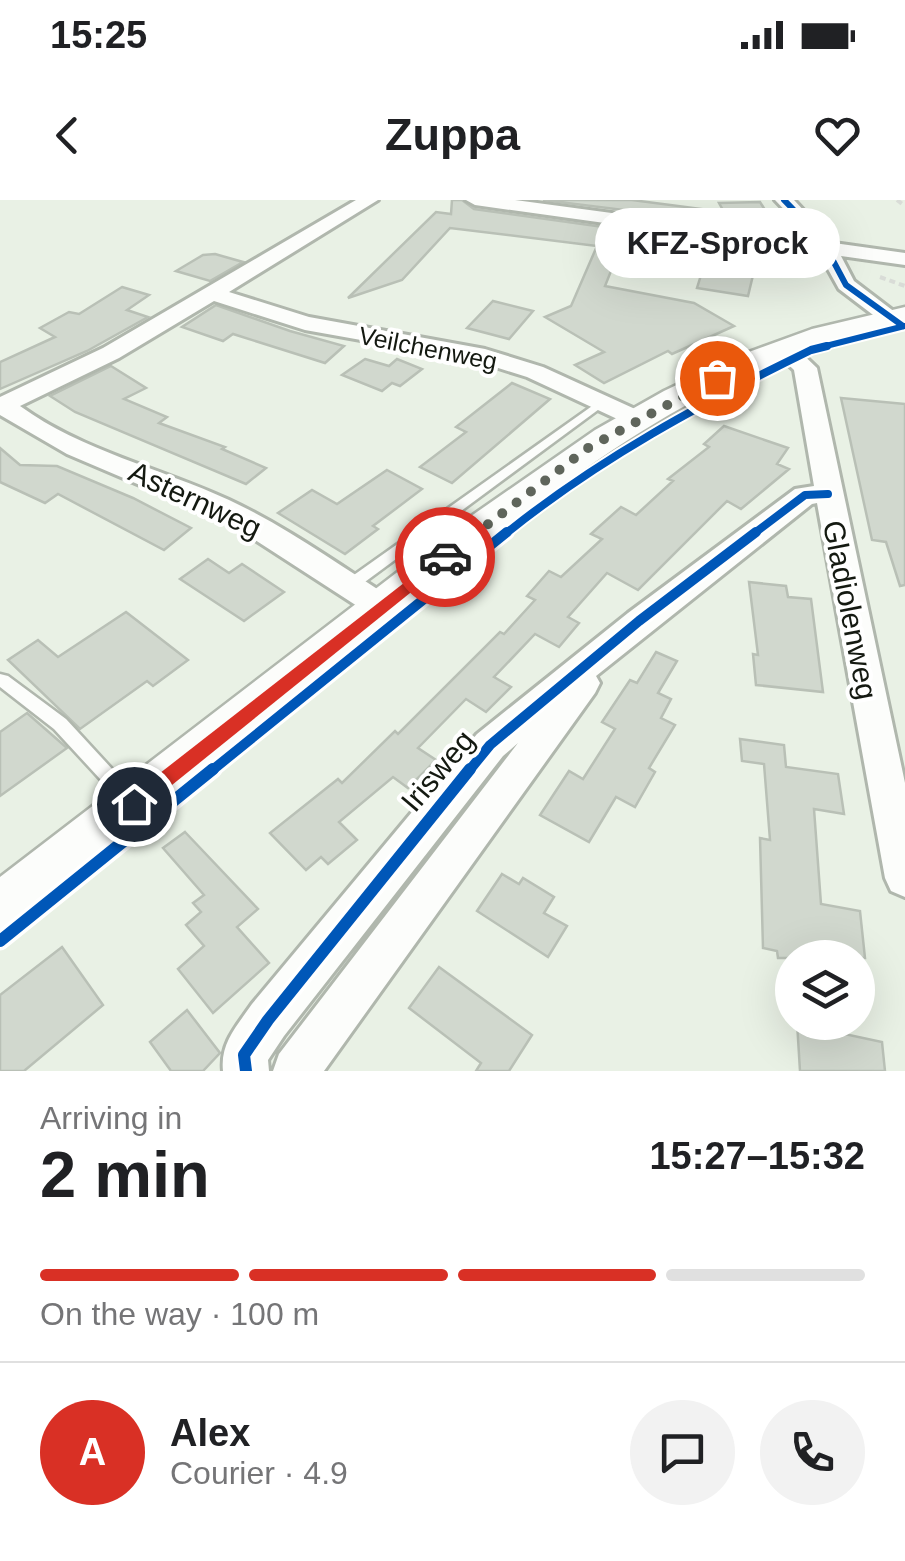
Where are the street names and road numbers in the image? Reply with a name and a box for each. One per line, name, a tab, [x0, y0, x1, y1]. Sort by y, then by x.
street label: Veilchenweg	[356, 321, 500, 375]
street label: Asternweg	[124, 455, 266, 544]
street label: Gladiolenweg	[817, 518, 884, 702]
street label: Irisweg	[394, 724, 481, 818]

